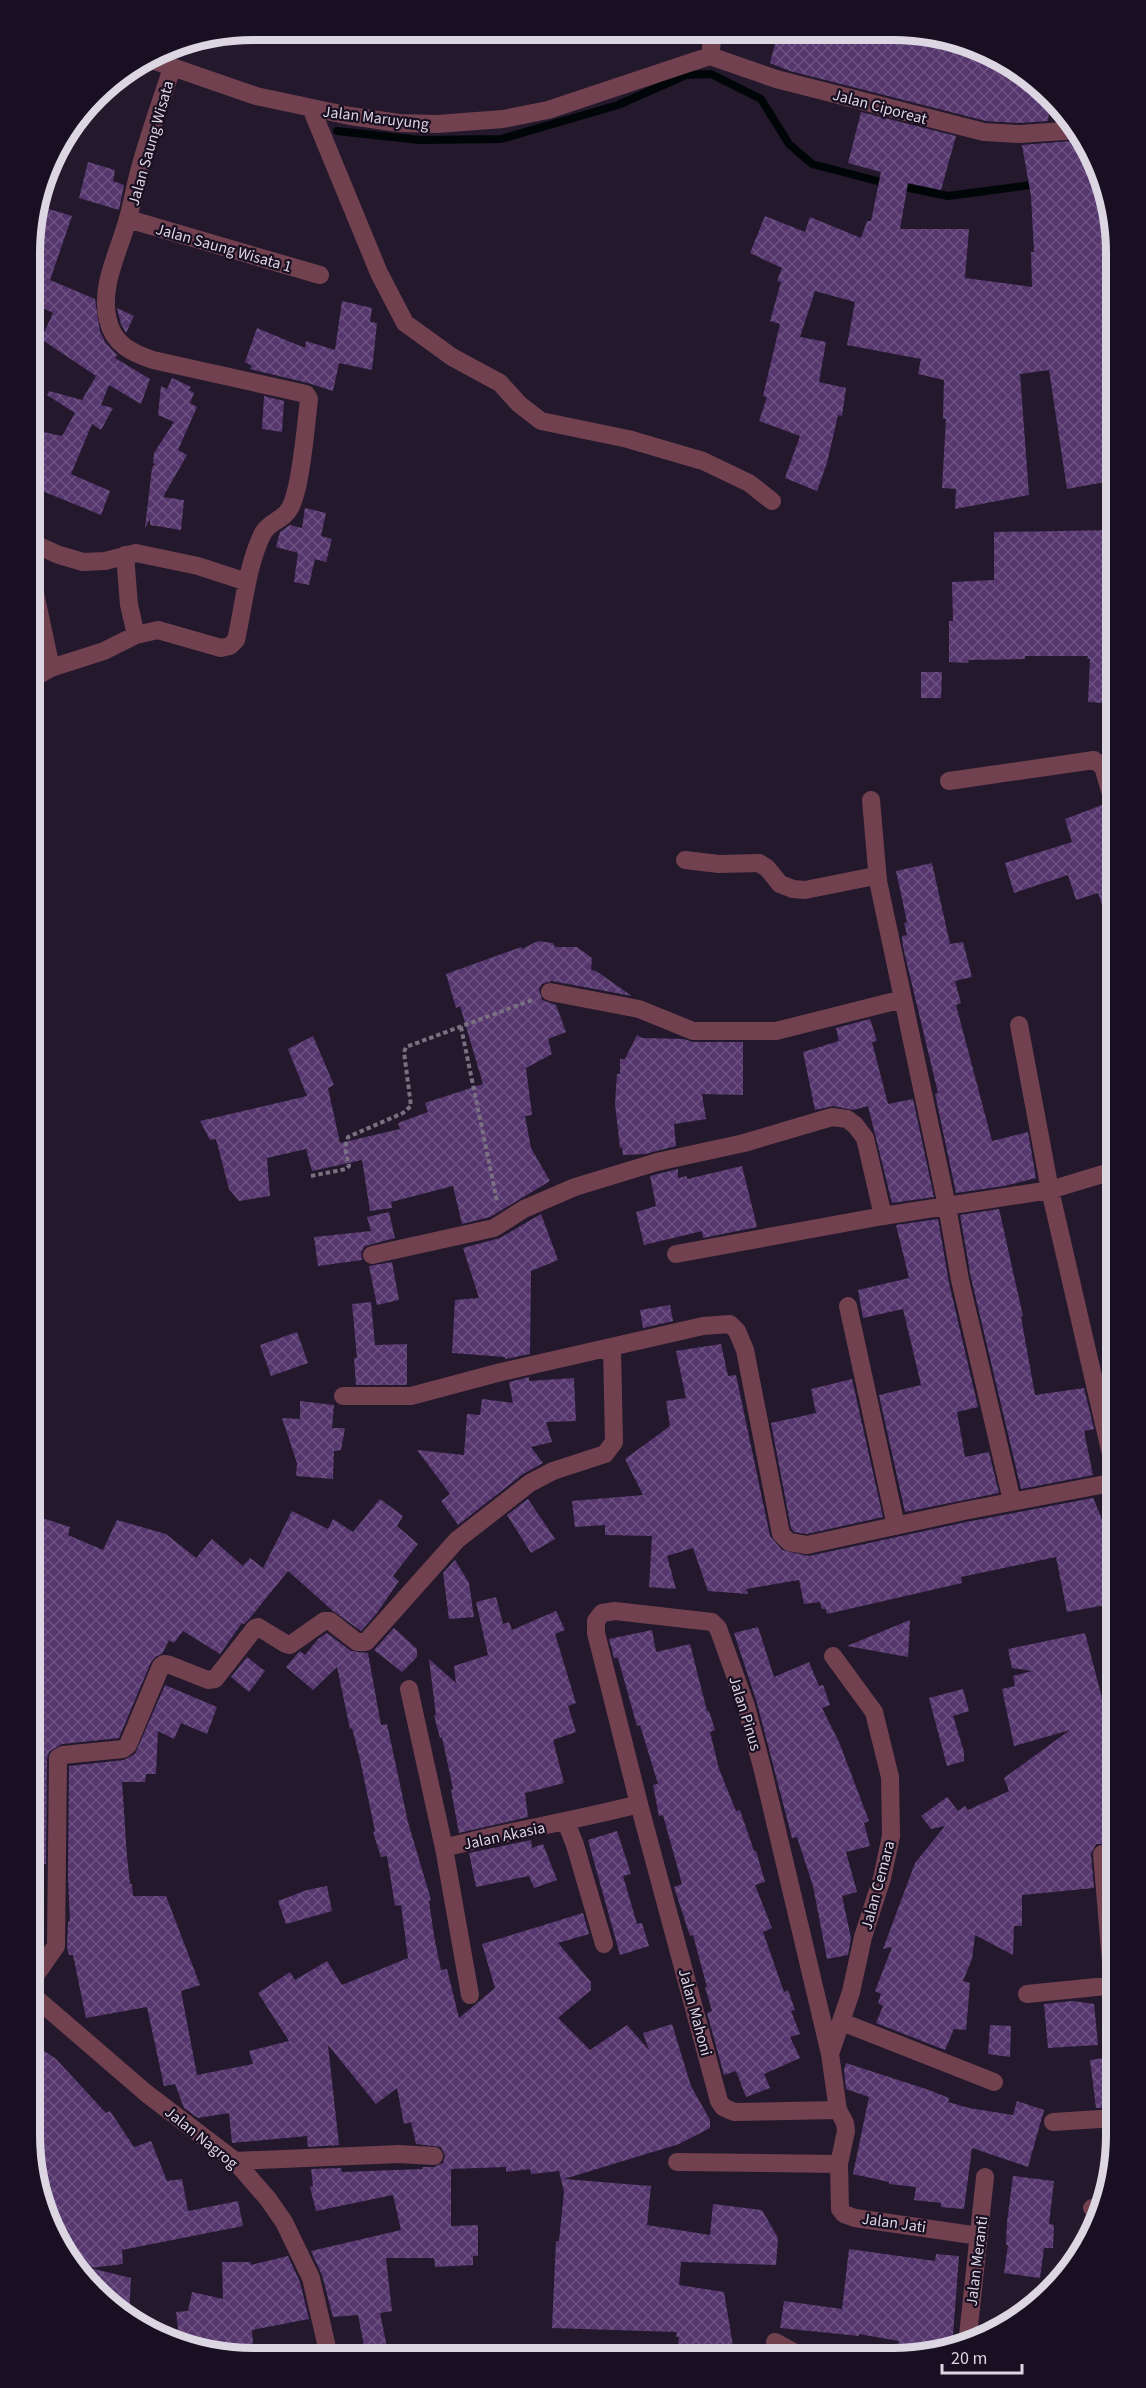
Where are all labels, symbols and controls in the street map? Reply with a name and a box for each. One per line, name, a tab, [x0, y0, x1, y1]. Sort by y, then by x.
street label: Jalan Saung Wisata	[123, 78, 179, 208]
street label: Jalan Ciporeat	[830, 84, 930, 130]
street label: Jalan Maruyung	[322, 101, 430, 135]
street label: Jalan Saung Wisata 1	[153, 218, 294, 278]
street label: Jalan Pinus	[723, 1673, 767, 1754]
street label: Jalan Akasia	[461, 1817, 547, 1855]
street label: Jalan Cemara	[856, 1838, 900, 1932]
street label: Jalan Mahoni	[673, 1966, 717, 2058]
street label: Jalan Nagrog	[160, 2101, 243, 2174]
street label: Jalan Jati	[860, 2208, 927, 2238]
street label: Jalan Meranti	[961, 2215, 993, 2307]
scale bar	[942, 2337, 1022, 2375]
text: 20 m	[951, 2346, 987, 2371]

